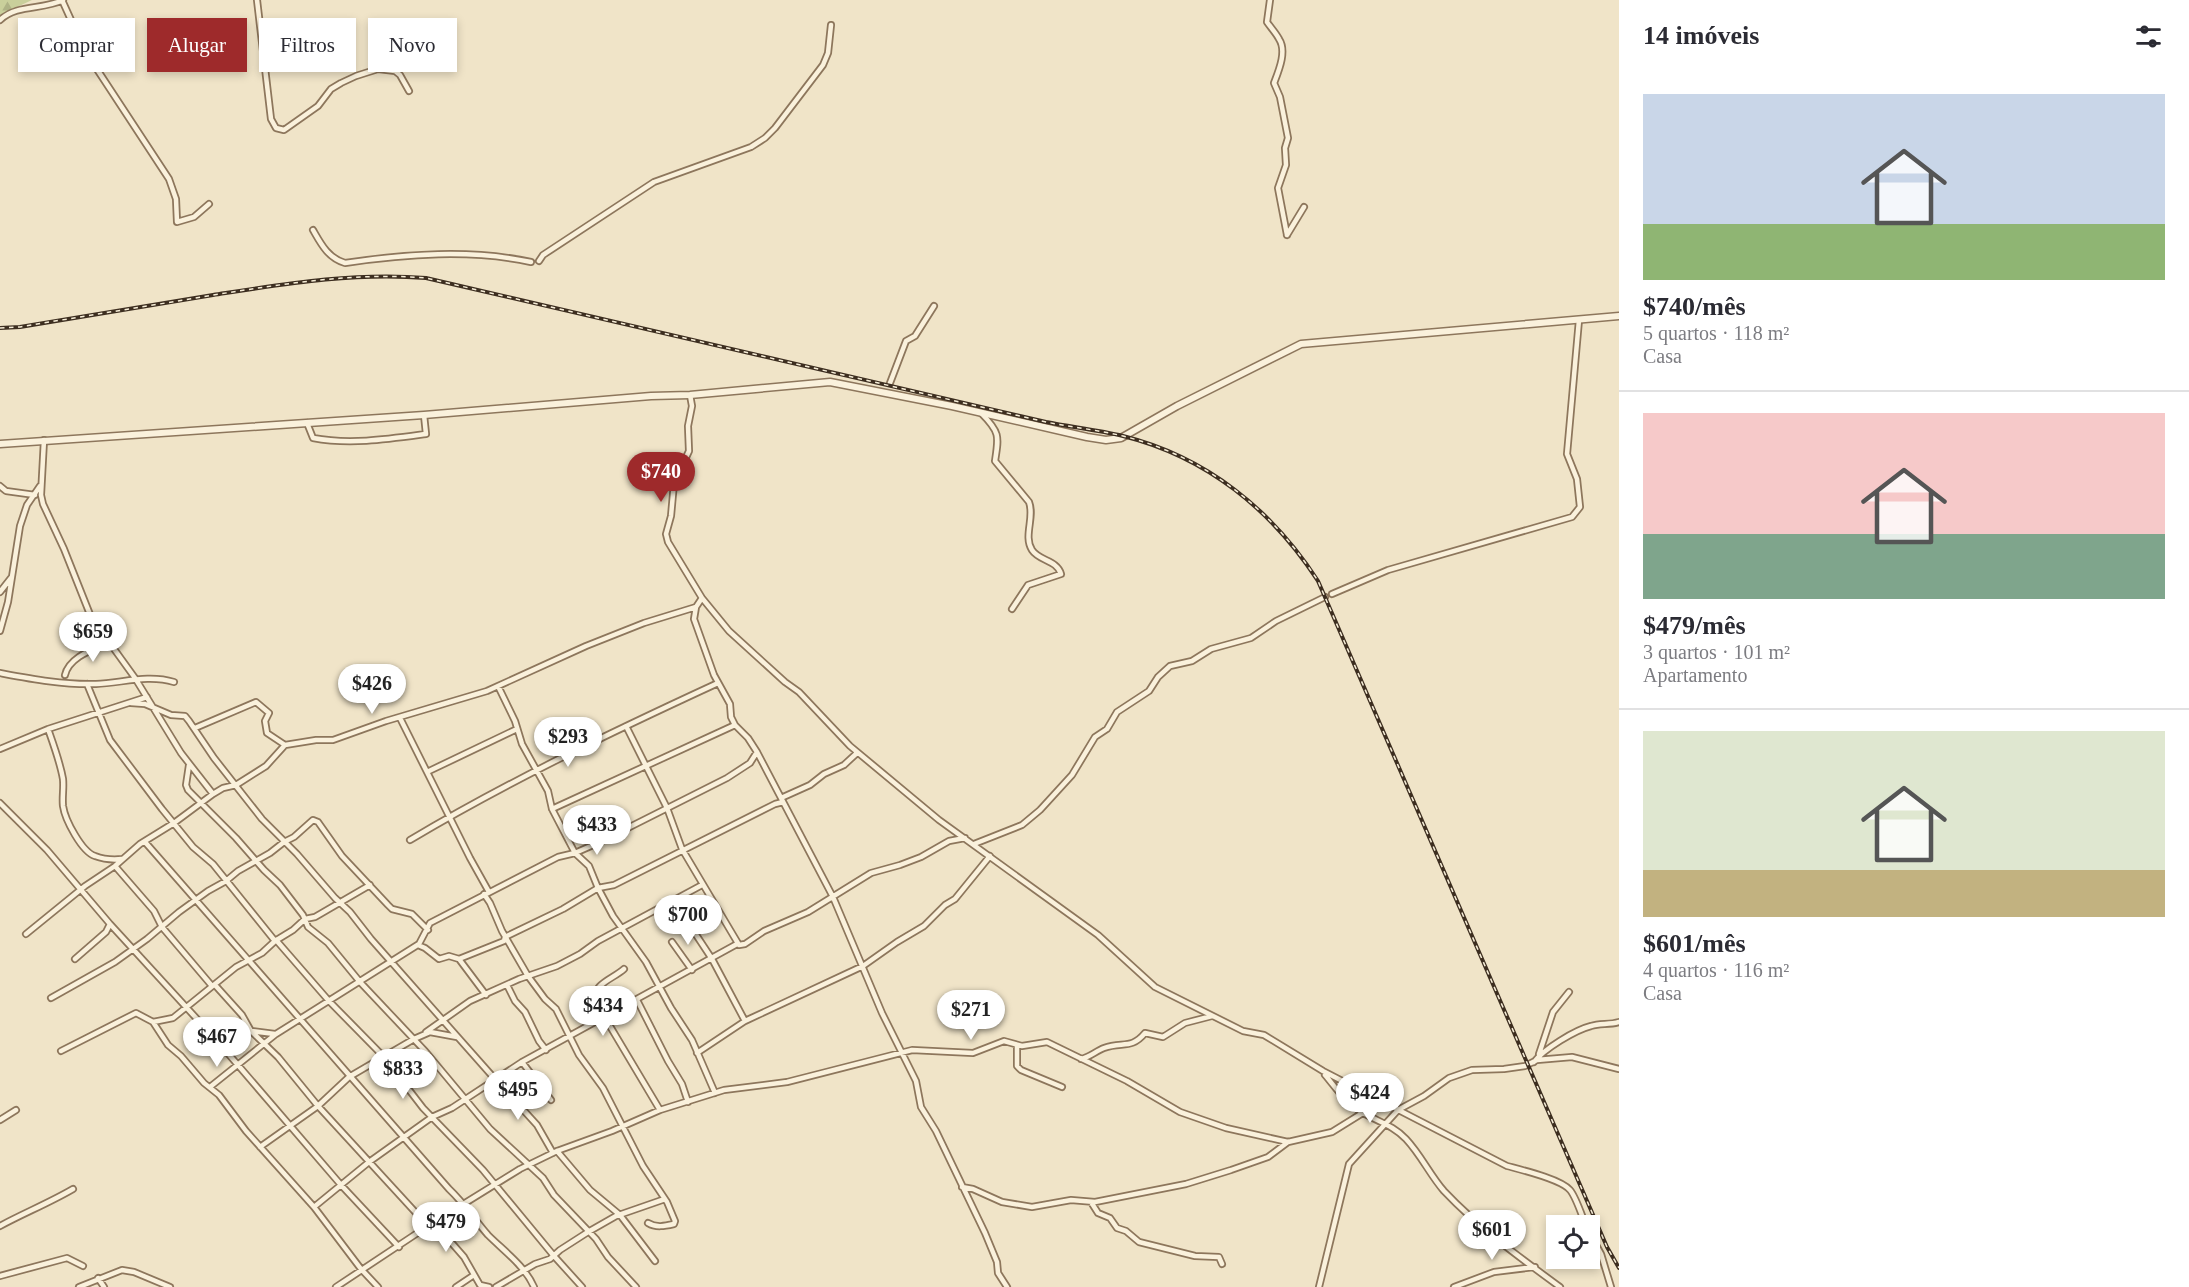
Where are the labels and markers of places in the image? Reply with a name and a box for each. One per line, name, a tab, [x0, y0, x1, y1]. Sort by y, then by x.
pin: $740	[625, 452, 697, 503]
pin: $659	[57, 612, 129, 663]
pin: $426	[336, 664, 408, 715]
pin: $293	[532, 717, 604, 768]
pin: $433	[561, 805, 633, 856]
pin: $700	[652, 895, 724, 946]
pin: $434	[567, 986, 639, 1037]
pin: $271	[935, 990, 1007, 1041]
pin: $467	[181, 1017, 253, 1068]
pin: $833	[367, 1049, 439, 1100]
pin: $495	[482, 1070, 554, 1121]
pin: $424	[1334, 1073, 1406, 1124]
pin: $479	[410, 1202, 482, 1253]
pin: $601	[1456, 1210, 1528, 1261]

